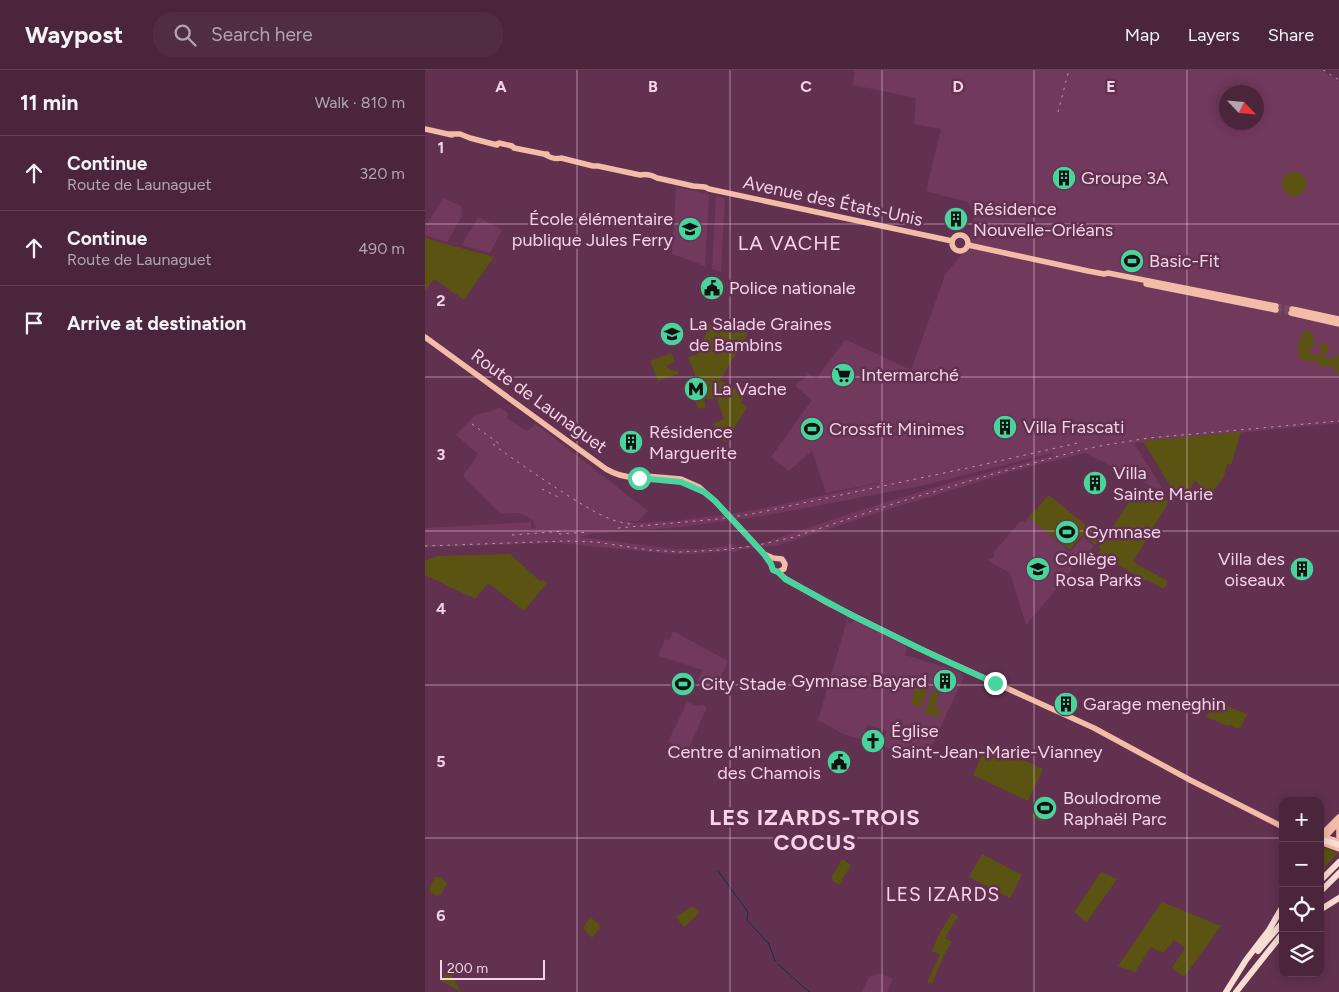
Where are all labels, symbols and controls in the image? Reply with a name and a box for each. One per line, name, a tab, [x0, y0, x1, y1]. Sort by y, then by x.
search box	[153, 12, 503, 57]
text: Waypost	[25, 20, 123, 49]
icon: search	[171, 21, 199, 49]
text: Search here	[211, 23, 313, 46]
text: Map	[1125, 24, 1160, 46]
text: Layers	[1188, 24, 1240, 46]
text: Share	[1268, 24, 1314, 46]
text: A	[495, 77, 507, 96]
text: B	[648, 77, 658, 96]
text: C	[800, 77, 812, 96]
text: D	[952, 77, 964, 96]
text: E	[1106, 77, 1116, 96]
north arrow	[1219, 85, 1264, 130]
text: 11 min	[20, 90, 78, 115]
text: Walk · 810 m	[315, 93, 405, 112]
text: 1	[438, 138, 444, 157]
text: Continue	[67, 152, 147, 175]
icon: ahead	[20, 159, 48, 187]
text: 320 m	[360, 164, 405, 183]
building icon: Groupe 3A	[1051, 165, 1077, 191]
place label: Groupe 3A	[1081, 167, 1168, 189]
street label: Avenue des États-Unis	[741, 171, 925, 231]
text: Route de Launaguet	[67, 175, 212, 194]
place label: Résidence Nouvelle-Orléans	[973, 198, 1113, 241]
building icon: Résidence Nouvelle-Orléans	[943, 206, 969, 232]
place label: École élémentaire publique Jules Ferry	[512, 208, 674, 251]
school or university icon: École élémentaire publique Jules Ferry	[677, 216, 703, 242]
text: Continue	[67, 227, 147, 250]
district label: LA VACHE	[738, 231, 842, 255]
icon: ahead	[20, 234, 48, 262]
text: 490 m	[358, 239, 405, 258]
sports icon: Basic-Fit	[1119, 248, 1145, 274]
text: Route de Launaguet	[67, 250, 212, 269]
place label: Basic-Fit	[1149, 250, 1220, 272]
public building icon: Police nationale	[699, 275, 725, 301]
place label: Police nationale	[729, 277, 856, 299]
text: 2	[436, 291, 446, 310]
icon: arrive	[20, 309, 48, 337]
text: Arrive at destination	[67, 312, 246, 335]
place label: La Salade Graines de Bambins	[689, 313, 832, 356]
school or university icon: La Salade Graines de Bambins	[659, 321, 685, 347]
street label: Route de Launaguet	[467, 344, 611, 458]
supermarket icon: Intermarché	[830, 362, 856, 388]
place label: Intermarché	[861, 364, 959, 386]
metro station icon: La Vache	[683, 376, 709, 402]
place label: La Vache	[713, 378, 787, 400]
building icon: Villa Frascati	[992, 414, 1018, 440]
sports icon: Crossfit Minimes	[799, 416, 825, 442]
place label: Villa Frascati	[1023, 416, 1124, 438]
place label: Crossfit Minimes	[829, 418, 965, 440]
place label: Résidence Marguerite	[649, 421, 737, 464]
building icon: Résidence Marguerite	[618, 429, 644, 455]
text: 3	[437, 445, 446, 464]
place label: Villa Sainte Marie	[1113, 462, 1213, 505]
route start	[628, 467, 651, 490]
building icon: Villa Sainte Marie	[1082, 470, 1108, 496]
sports icon: Gymnase	[1054, 519, 1080, 545]
place label: Gymnase	[1085, 521, 1161, 543]
place label: Collège Rosa Parks	[1055, 548, 1141, 591]
place label: Villa des oiseaux	[1218, 548, 1285, 591]
school or university icon: Collège Rosa Parks	[1025, 556, 1051, 582]
building icon: Villa des oiseaux	[1289, 556, 1315, 582]
text: 4	[436, 599, 446, 618]
building icon: Gymnase Bayard	[932, 668, 958, 694]
place label: Gymnase Bayard	[792, 670, 927, 692]
sports icon: City Stade	[670, 671, 696, 697]
route end	[984, 672, 1007, 695]
place label: City Stade	[701, 673, 786, 695]
building icon: Garage meneghin	[1053, 691, 1079, 717]
place label: Garage meneghin	[1083, 693, 1226, 715]
place label: Église Saint-Jean-Marie-Vianney	[891, 720, 1103, 763]
church icon: Église Saint-Jean-Marie-Vianney	[860, 728, 886, 754]
place label: Centre d'animation des Chamois	[667, 741, 821, 784]
public building icon: Centre d'animation des Chamois	[826, 749, 852, 775]
text: 5	[436, 752, 446, 771]
place label: Boulodrome Raphaël Parc	[1063, 787, 1167, 830]
sports icon: Boulodrome Raphaël Parc	[1032, 795, 1058, 821]
map controls	[1279, 797, 1324, 977]
button: +	[1279, 797, 1324, 842]
district label: LES IZARDS-TROIS COCUS	[709, 804, 921, 856]
button: −	[1279, 842, 1324, 887]
district label: LES IZARDS	[886, 883, 1000, 906]
button: locate	[1279, 887, 1324, 932]
text: 6	[436, 906, 446, 925]
button: layers	[1279, 932, 1324, 977]
scale bar	[440, 957, 545, 980]
text: 200 m	[447, 960, 488, 977]

